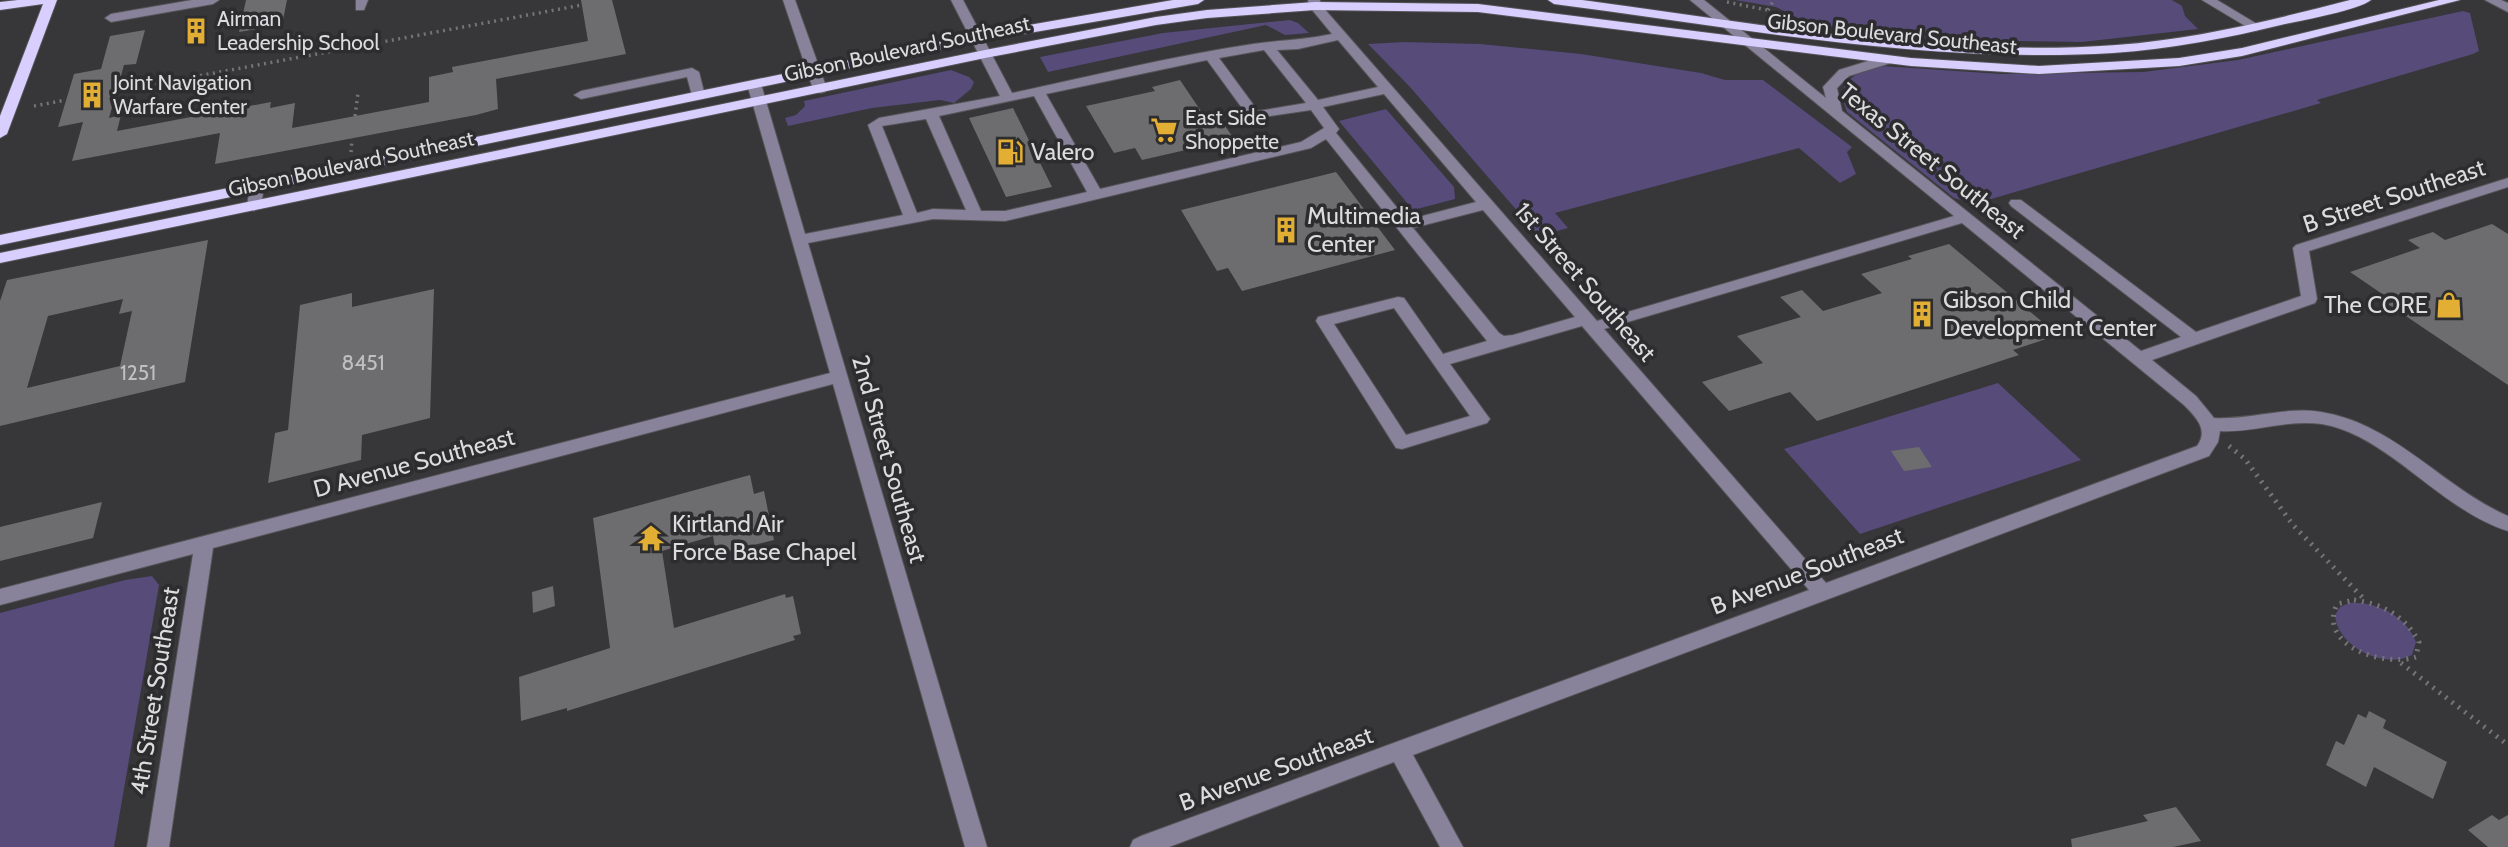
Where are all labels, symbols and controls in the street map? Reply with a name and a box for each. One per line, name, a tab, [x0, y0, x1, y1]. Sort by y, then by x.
place label: Airman Leadership School	[217, 6, 379, 55]
street label: Gibson Boulevard Southeast	[1766, 8, 2018, 59]
street label: Gibson Boulevard Southeast	[782, 10, 1032, 87]
building icon: Airman Leadership School	[181, 16, 211, 46]
place label: Joint Navigation Warfare Center	[112, 70, 252, 119]
street label: Texas Street Southeast	[1833, 77, 2031, 245]
building icon: Joint Navigation Warfare Center	[77, 80, 107, 110]
place label: East Side Shoppette	[1185, 105, 1279, 154]
supermarket icon: East Side Shoppette	[1149, 115, 1179, 145]
street label: Gibson Boulevard Southeast	[226, 125, 476, 202]
fuel station icon: Valero	[995, 137, 1025, 167]
place label: Valero	[1031, 137, 1095, 166]
street label: B Street Southeast	[2299, 152, 2488, 239]
street label: 1st Street Southeast	[1508, 196, 1662, 367]
place label: Multimedia Center	[1307, 201, 1421, 258]
building icon: Multimedia Center	[1271, 215, 1301, 245]
place label: Gibson Child Development Center	[1943, 285, 2157, 342]
place label: The CORE	[2324, 290, 2428, 319]
shop icon: The CORE	[2434, 290, 2464, 320]
building icon: Gibson Child Development Center	[1907, 299, 1937, 329]
house number: 8451	[341, 350, 385, 375]
street label: 2nd Street Southeast	[846, 352, 933, 566]
house number: 1251	[120, 360, 156, 385]
street label: D Avenue Southeast	[310, 422, 518, 503]
place label: Kirtland Air Force Base Chapel	[672, 509, 857, 566]
street label: B Avenue Southeast	[1706, 520, 1907, 621]
temple icon: Kirtland Air Force Base Chapel	[636, 523, 666, 553]
street label: 4th Street Southeast	[124, 585, 185, 797]
street label: B Avenue Southeast	[1175, 720, 1377, 817]

